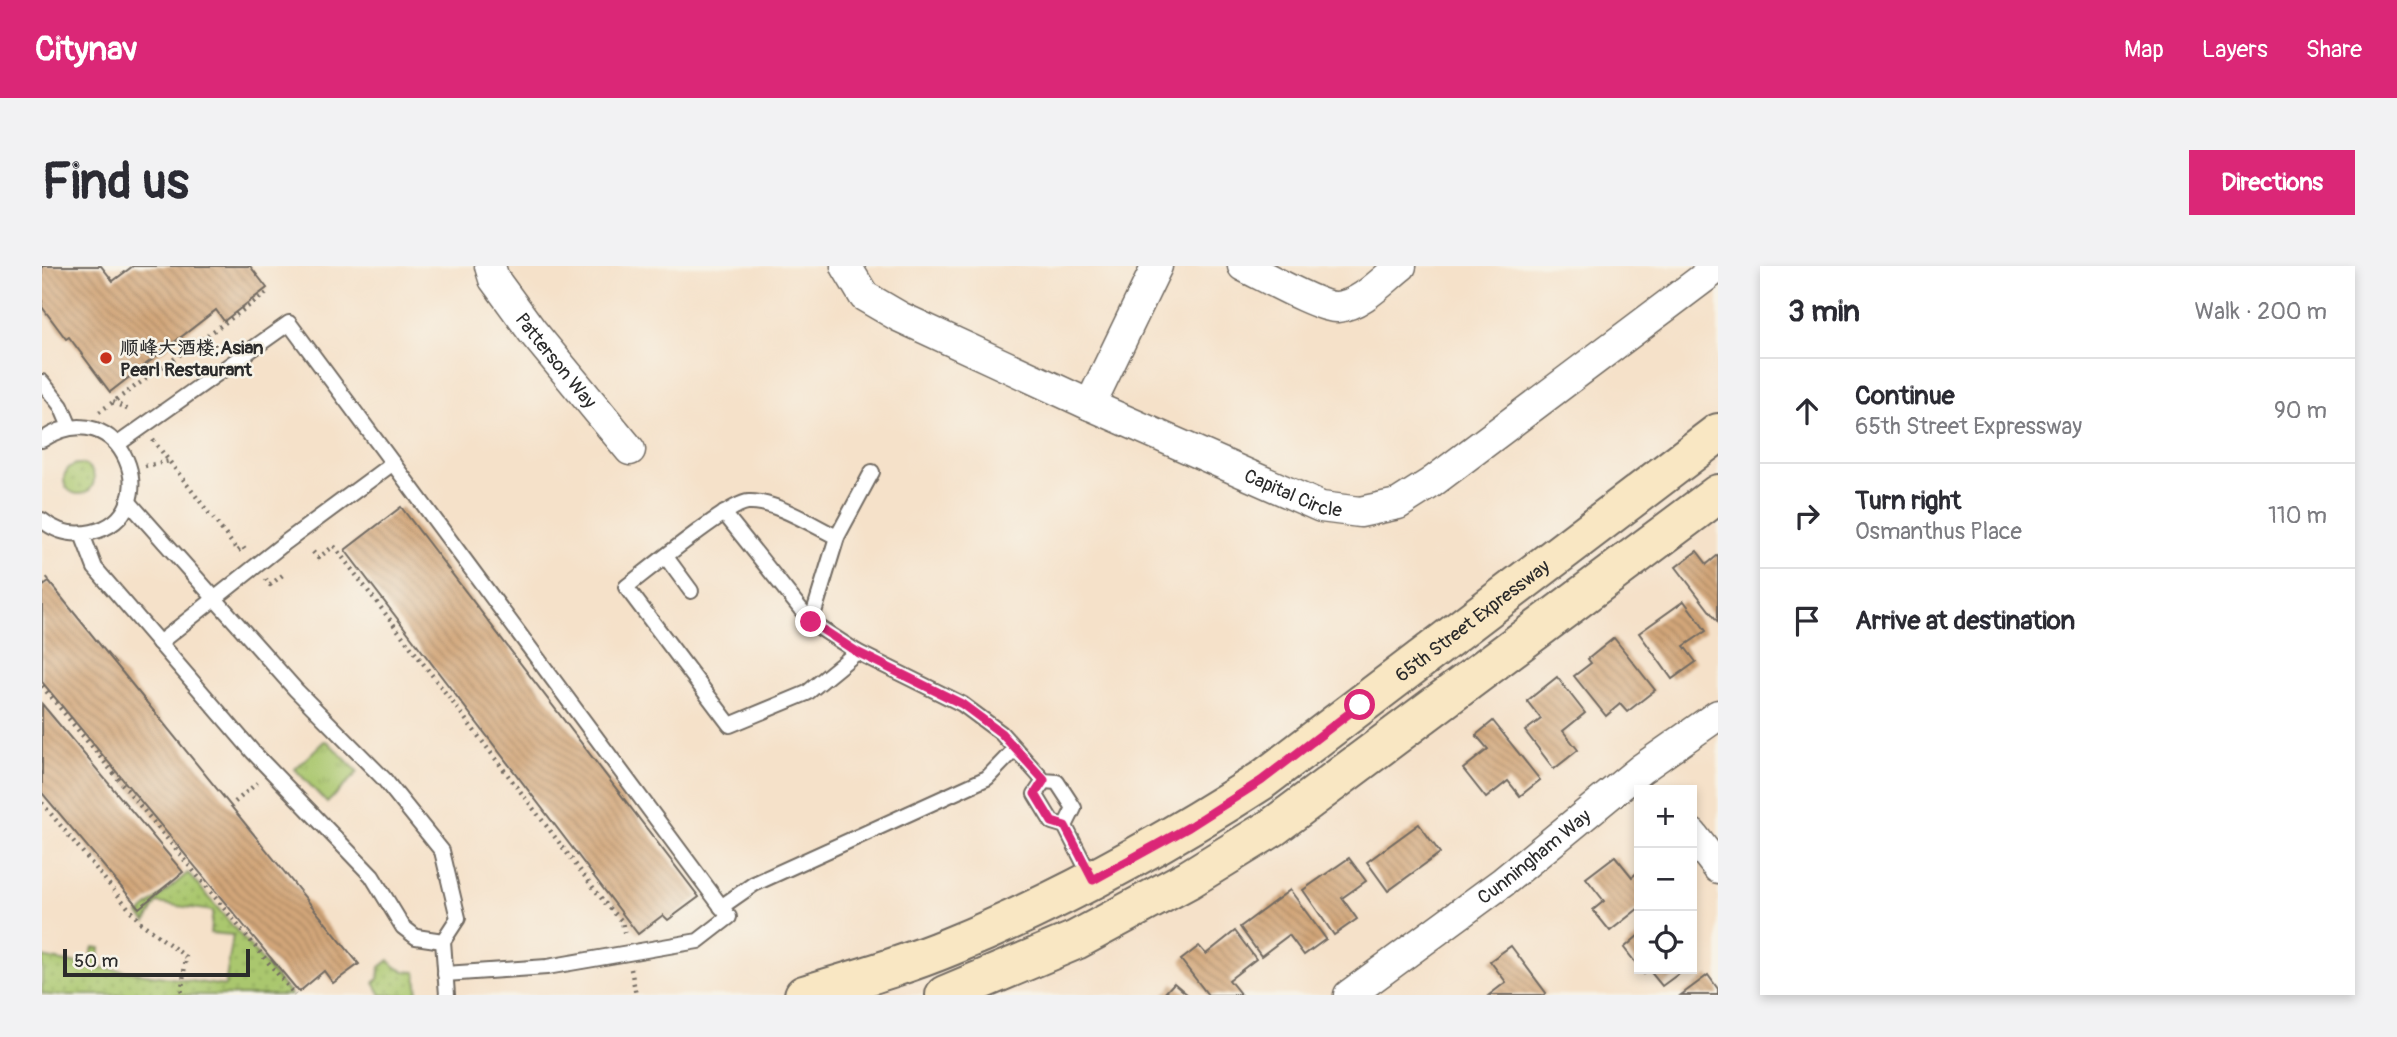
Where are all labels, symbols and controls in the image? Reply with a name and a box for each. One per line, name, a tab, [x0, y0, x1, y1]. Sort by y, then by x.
text: Citynav	[35, 29, 138, 70]
text: Map	[2124, 35, 2164, 64]
text: Layers	[2202, 35, 2268, 64]
text: Share	[2306, 35, 2362, 64]
button: Directions	[2189, 150, 2355, 215]
text: Find us	[42, 152, 189, 213]
text: 3 min	[1788, 293, 1860, 330]
text: Walk · 200 m	[2194, 297, 2327, 326]
street label: Patterson Way	[510, 308, 602, 413]
place label: 顺峰大酒楼;Asian Pearl Restaurant	[120, 336, 264, 382]
marker: 顺峰大酒楼;Asian Pearl Restaurant	[98, 350, 114, 366]
text: Continue	[1855, 380, 1955, 412]
icon: ahead	[1788, 392, 1826, 430]
text: 90 m	[2274, 396, 2327, 425]
text: 65th Street Expressway	[1855, 412, 2082, 441]
street label: Capital Circle	[1240, 464, 1344, 523]
text: Turn right	[1855, 485, 1961, 517]
icon: right	[1788, 497, 1826, 535]
text: 110 m	[2268, 501, 2327, 530]
text: Osmanthus Place	[1855, 517, 2022, 546]
street label: 65th Street Expressway	[1391, 555, 1555, 687]
icon: arrive	[1788, 602, 1826, 640]
text: Arrive at destination	[1855, 605, 2075, 637]
route end	[795, 606, 826, 637]
route start	[1344, 689, 1375, 720]
map controls	[1634, 785, 1697, 974]
button: +	[1634, 785, 1697, 848]
street label: Cunningham Way	[1473, 804, 1596, 910]
button: −	[1634, 848, 1697, 911]
button: locate	[1634, 911, 1697, 974]
scale bar	[63, 946, 250, 978]
text: 50 m	[74, 949, 118, 973]

